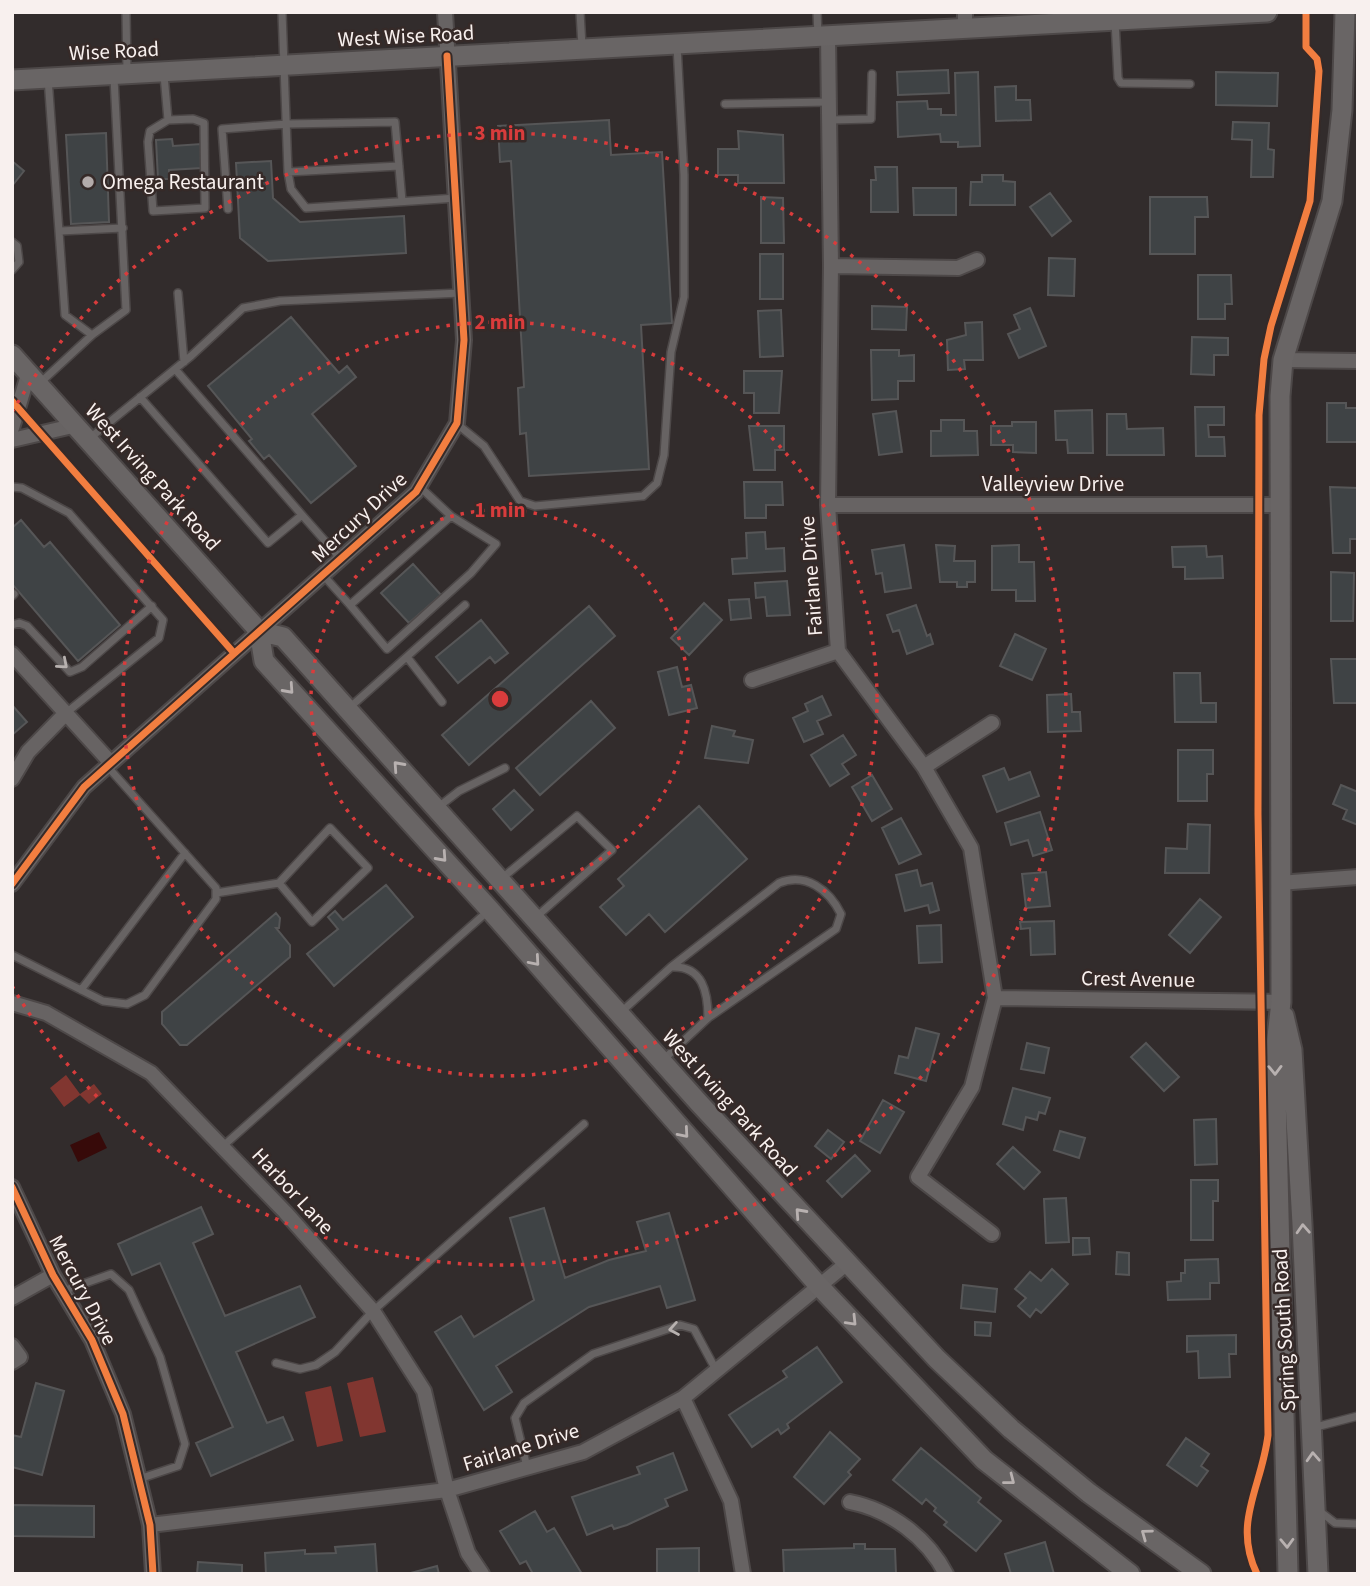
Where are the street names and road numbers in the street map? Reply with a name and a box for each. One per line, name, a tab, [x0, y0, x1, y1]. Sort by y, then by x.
street label: West Wise Road	[337, 17, 475, 55]
street label: Wise Road	[68, 34, 160, 68]
street label: West Irving Park Road	[78, 396, 228, 558]
street label: Mercury Drive	[304, 465, 414, 569]
street label: Valleyview Drive	[982, 469, 1124, 499]
street label: Fairlane Drive	[792, 515, 830, 637]
street label: Crest Avenue	[1081, 963, 1195, 995]
street label: West Irving Park Road	[655, 1022, 805, 1184]
street label: Harbor Lane	[245, 1141, 341, 1241]
street label: Mercury Drive	[41, 1229, 125, 1351]
street label: Spring South Road	[1265, 1248, 1303, 1412]
street label: Fairlane Drive	[459, 1415, 583, 1479]

